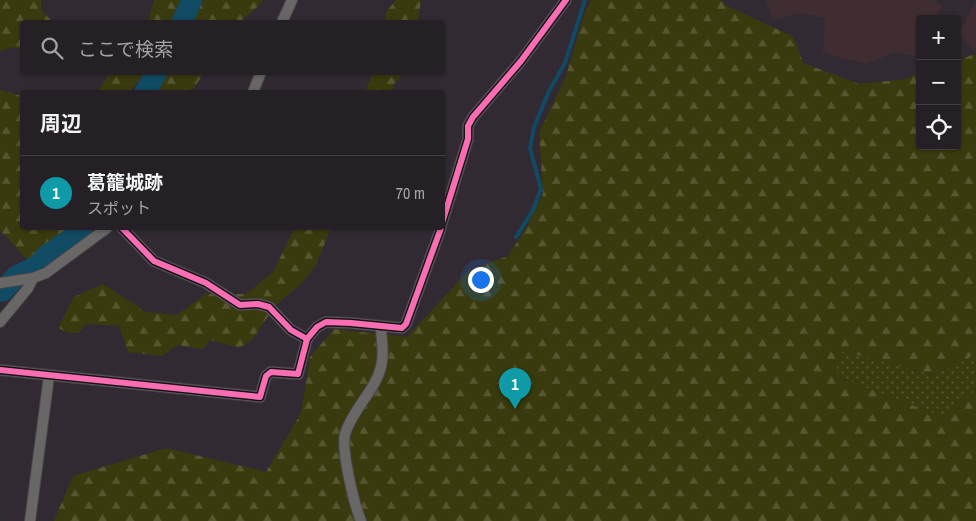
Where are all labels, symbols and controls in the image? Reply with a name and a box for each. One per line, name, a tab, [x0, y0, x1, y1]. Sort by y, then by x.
map controls	[916, 15, 961, 150]
button: +	[916, 15, 961, 60]
search box	[20, 20, 445, 75]
icon: search	[38, 34, 66, 62]
text: ここで検索	[78, 36, 173, 62]
button: −	[916, 60, 961, 105]
button: locate	[916, 105, 961, 150]
text: 周辺	[40, 109, 82, 138]
text: 葛籠城跡	[87, 169, 163, 195]
text: 1	[52, 182, 60, 204]
text: 70 m	[396, 182, 425, 204]
text: スポット	[87, 197, 151, 219]
your location	[468, 267, 494, 293]
pin: 1	[499, 368, 531, 409]

